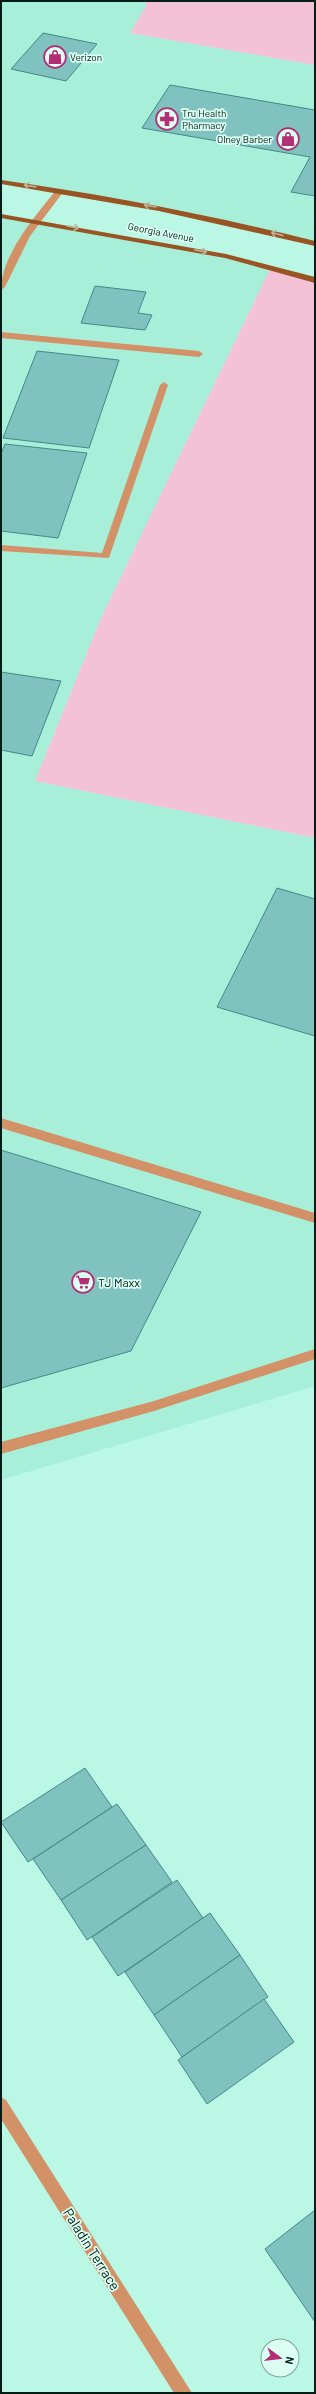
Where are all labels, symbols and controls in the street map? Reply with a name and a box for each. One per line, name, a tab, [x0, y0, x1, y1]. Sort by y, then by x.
shop icon: Verizon	[42, 44, 68, 70]
place label: Verizon	[70, 51, 102, 63]
pharmacy icon: Tru Health Pharmacy	[154, 106, 180, 132]
place label: Tru Health Pharmacy	[182, 107, 226, 131]
shop icon: Olney Barber	[275, 126, 301, 152]
place label: Olney Barber	[217, 133, 272, 145]
one-way arrow	[24, 182, 37, 190]
one-way arrow	[144, 202, 157, 210]
street label: Georgia Avenue	[127, 220, 195, 244]
one-way arrow	[67, 223, 80, 231]
one-way arrow	[271, 230, 284, 237]
one-way arrow	[194, 248, 207, 256]
supermarket icon: TJ Maxx	[70, 1269, 96, 1295]
place label: TJ Maxx	[98, 1275, 140, 1289]
street label: Paladin Terrace	[60, 2205, 124, 2293]
north arrow	[260, 2338, 300, 2378]
text: N	[283, 2355, 297, 2366]

